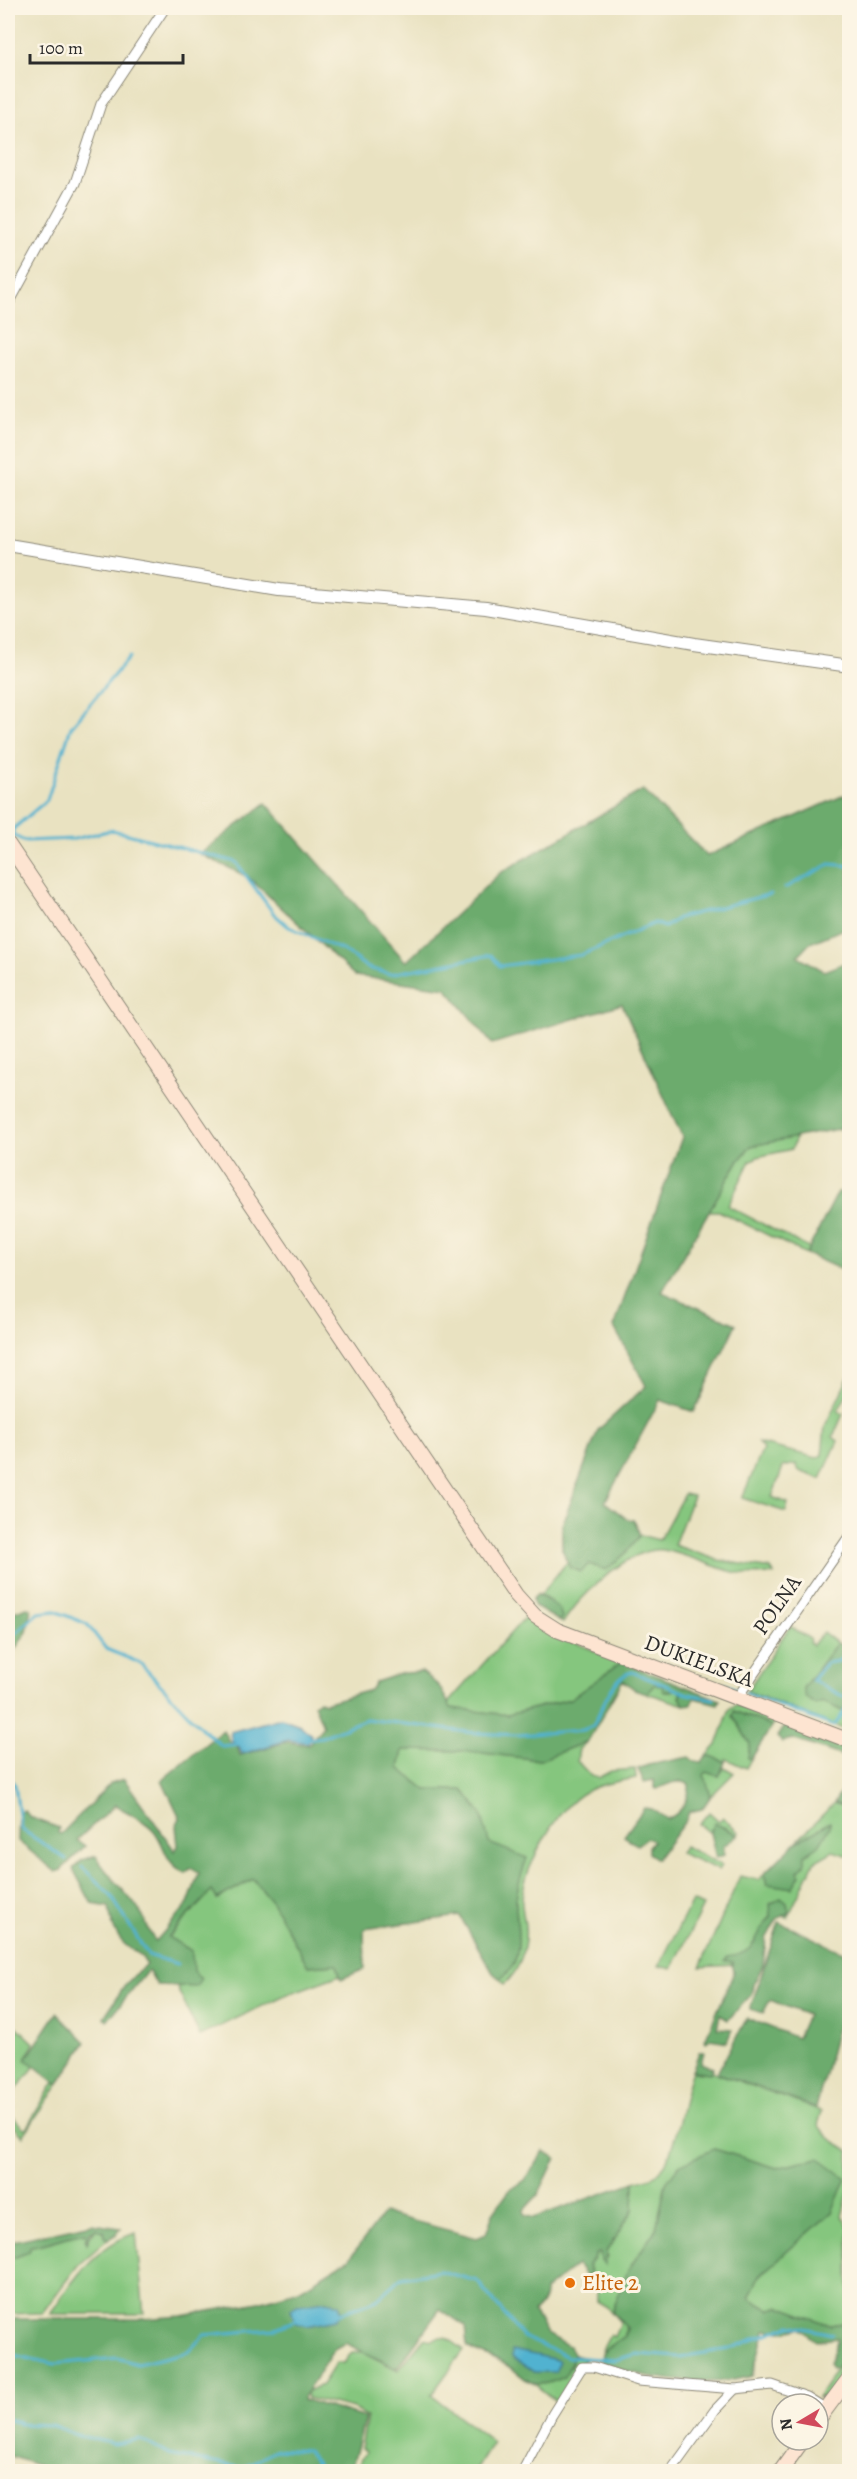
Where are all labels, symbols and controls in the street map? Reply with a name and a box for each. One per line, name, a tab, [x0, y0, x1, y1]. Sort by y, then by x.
scale bar	[30, 27, 183, 65]
text: 100 m	[39, 36, 83, 60]
street label: POLNA	[746, 1568, 809, 1641]
street label: DUKIELSKA	[640, 1627, 759, 1695]
place label: Elite 2	[582, 2268, 639, 2298]
marker: Elite 2	[563, 2276, 577, 2290]
north arrow	[770, 2392, 830, 2452]
text: N	[774, 2416, 798, 2432]

